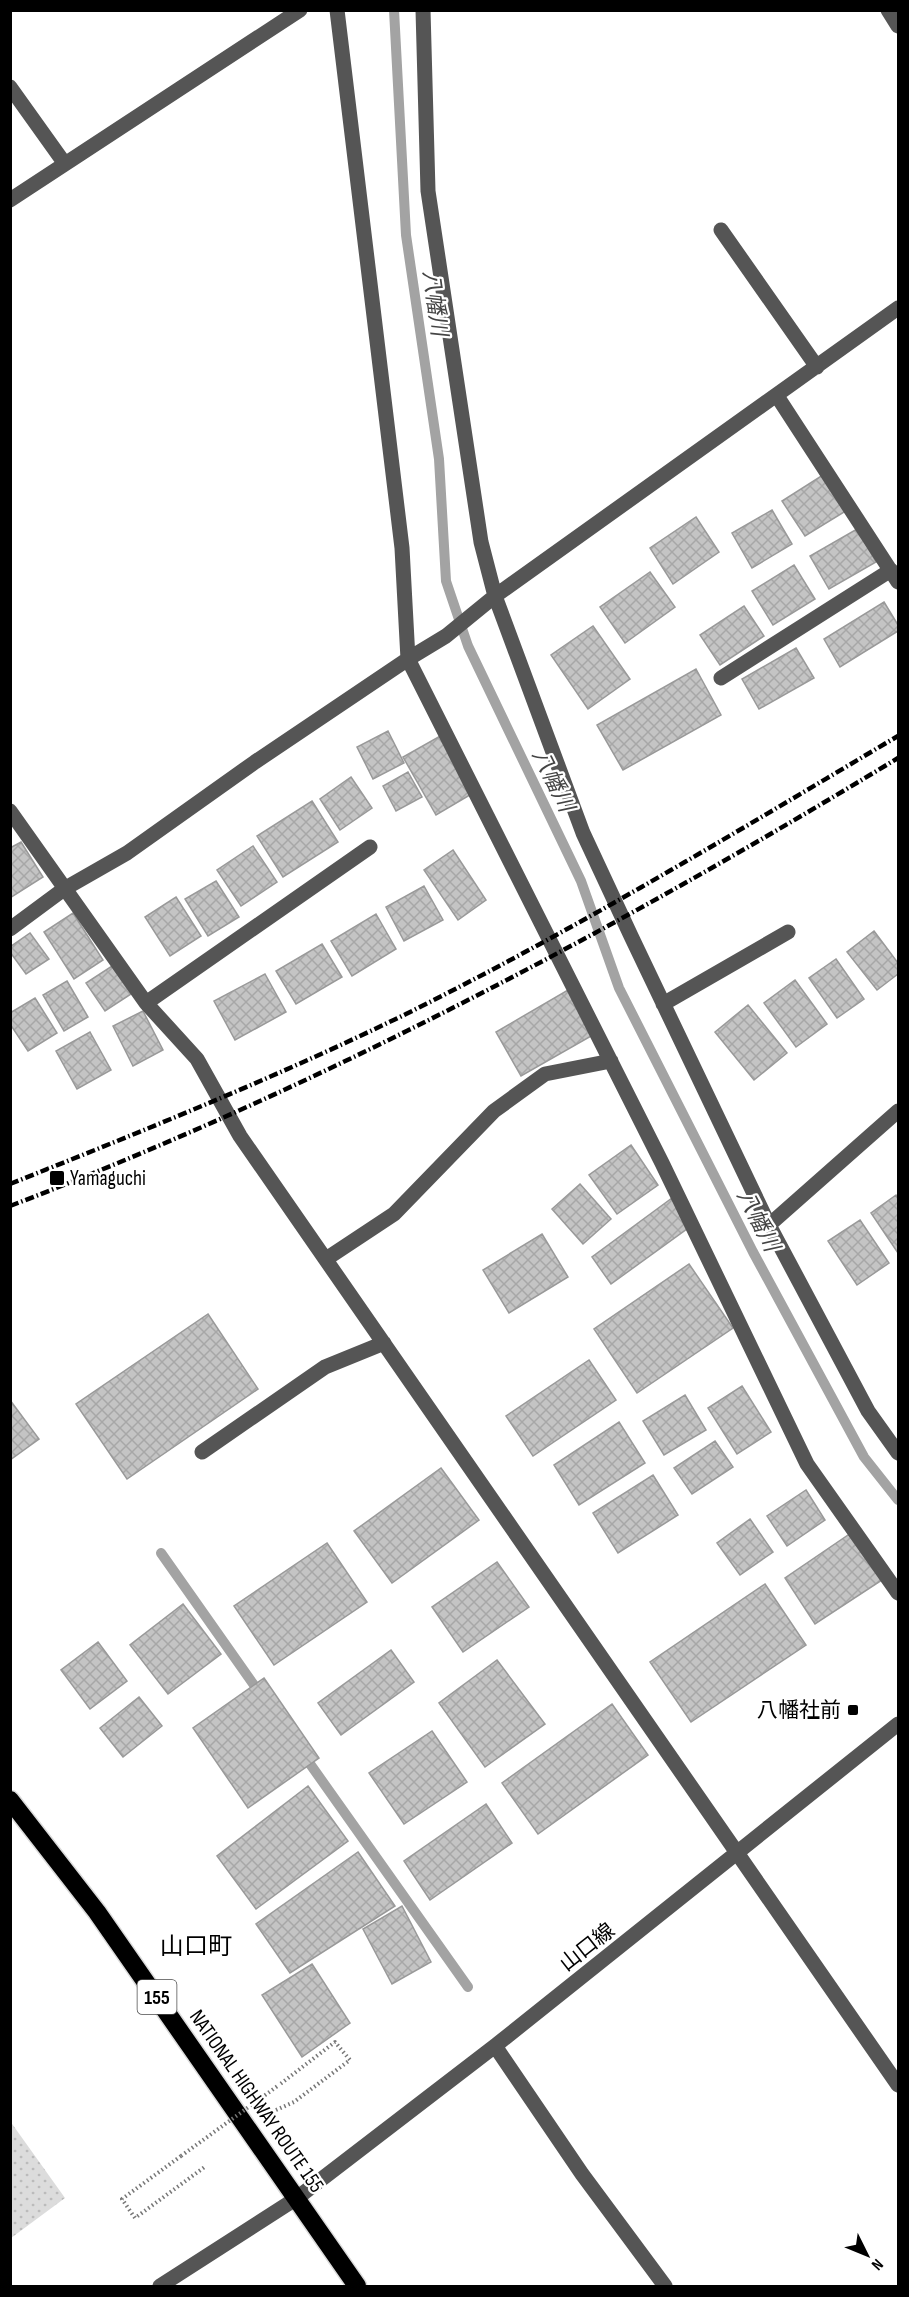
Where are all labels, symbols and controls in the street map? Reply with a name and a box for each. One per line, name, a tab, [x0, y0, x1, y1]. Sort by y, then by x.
water label: 八幡川	[417, 269, 453, 340]
water label: 八幡川	[526, 745, 580, 818]
place label: Yamaguchi	[70, 1166, 146, 1191]
marker: Yamaguchi	[48, 1169, 66, 1187]
water label: 八幡川	[731, 1185, 786, 1258]
place label: 八幡社前	[757, 1698, 841, 1723]
marker: 八幡社前	[846, 1703, 860, 1717]
street label: 山口線	[555, 1918, 620, 1977]
district label: 山口町	[160, 1932, 232, 1961]
road number: 155	[138, 1980, 176, 2014]
street label: NATIONAL HIGHWAY ROUTE 155	[184, 2005, 329, 2197]
north arrow	[837, 2225, 897, 2285]
text: N	[867, 2255, 887, 2274]

